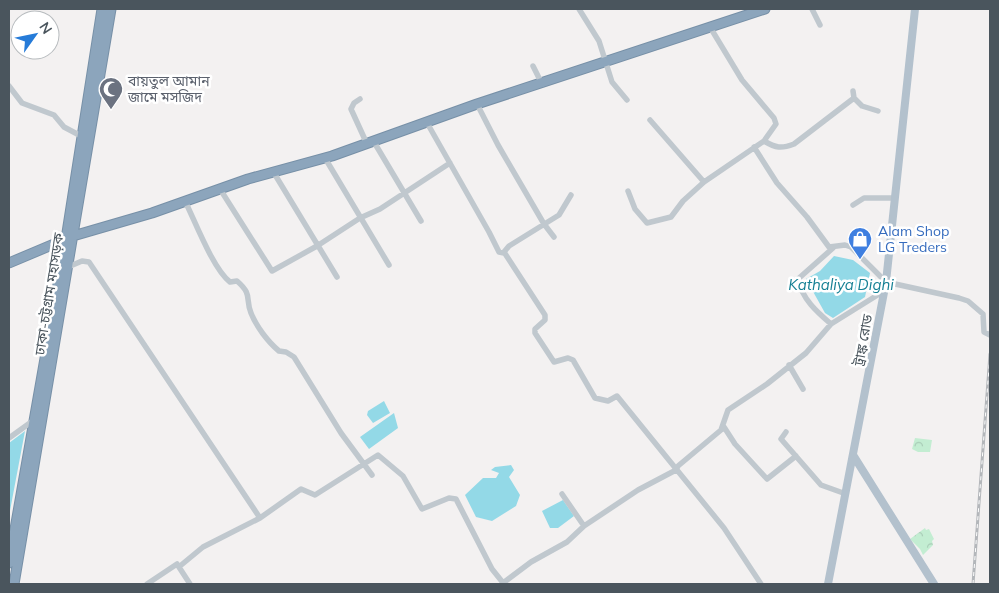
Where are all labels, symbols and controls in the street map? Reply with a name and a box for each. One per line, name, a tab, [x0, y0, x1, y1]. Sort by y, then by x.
north arrow	[10, 10, 60, 60]
text: N	[35, 19, 56, 37]
place label: বায়তুল আমান জামে মসজিদ	[127, 72, 210, 106]
mosque icon: বায়তুল আমান জামে মসজিদ	[98, 76, 124, 110]
place label: Alam Shop LG Treders	[878, 222, 949, 256]
shop icon: Alam Shop LG Treders	[847, 226, 873, 260]
street label: ঢাকা-চট্টগ্রাম মহাসড়ক	[30, 231, 68, 357]
water label: Kathaliya Dighi	[788, 275, 894, 294]
street label: ট্রাঙ্ক রোড	[849, 312, 877, 368]

